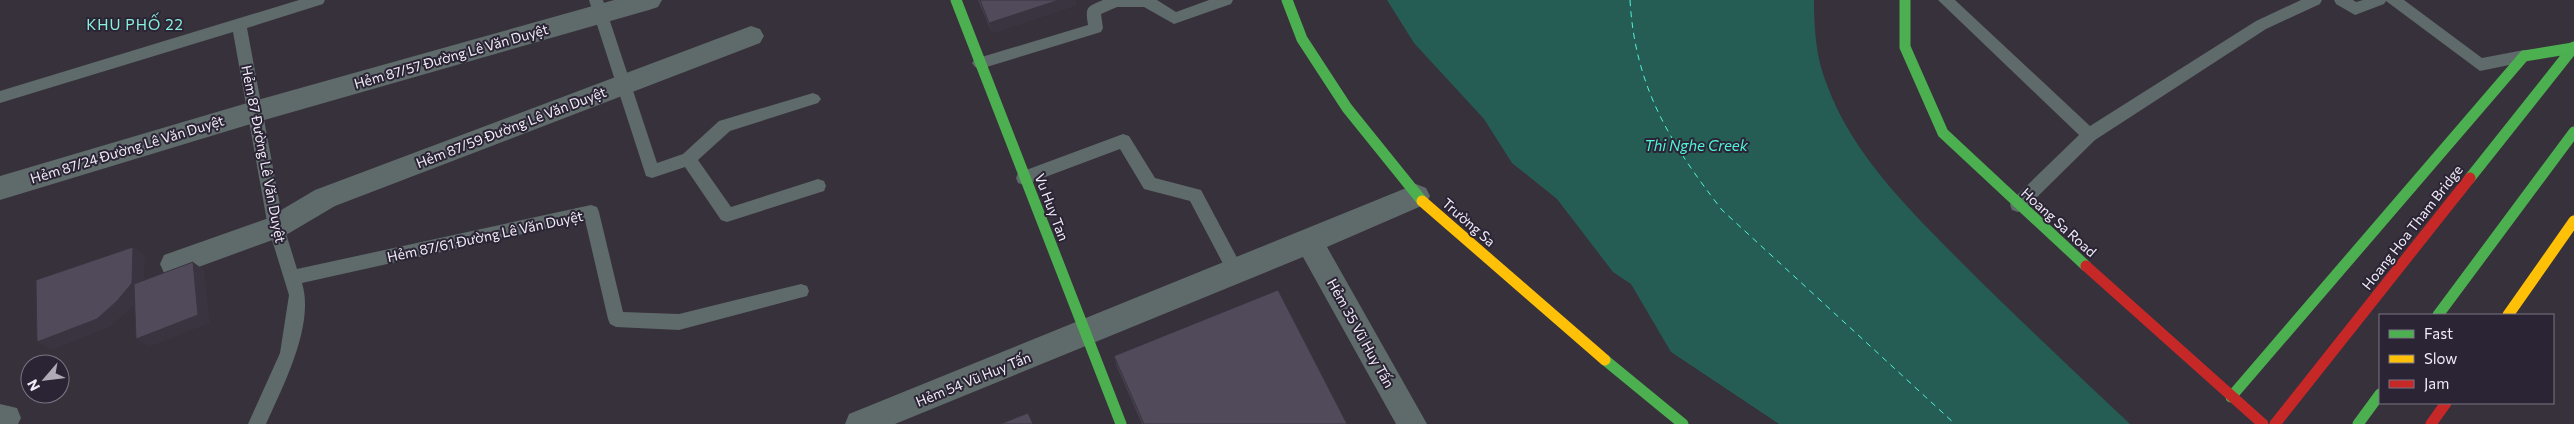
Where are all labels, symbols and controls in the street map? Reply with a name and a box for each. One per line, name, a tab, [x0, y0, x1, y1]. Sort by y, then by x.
district label: KHU PHỐ 22	[86, 12, 184, 33]
street label: Hẻm 87/57 Đường Lê Văn Duyệt	[352, 20, 550, 92]
street label: Hẻm 87 Đường Lê Văn Duyệt	[238, 64, 290, 245]
street label: Hẻm 87/59 Đường Lê Văn Duyệt	[413, 83, 609, 171]
street label: Hẻm 87/24 Đường Lê Văn Duyệt	[28, 111, 226, 187]
water label: Thi Nghe Creek	[1644, 136, 1749, 154]
street label: Hoang Hoa Tham Bridge	[2358, 161, 2466, 293]
street label: Vu Huy Tan	[1031, 171, 1073, 243]
street label: Hoang Sa Road	[2018, 184, 2100, 260]
street label: Trường Sa	[1439, 194, 1499, 250]
street label: Hẻm 87/61 Đường Lê Văn Duyệt	[385, 207, 585, 265]
street label: Hẻm 35 Vũ Huy Tấn	[1324, 275, 1398, 391]
legend	[2379, 314, 2554, 404]
text: Fast	[2424, 324, 2453, 342]
street label: Hẻm 54 Vũ Huy Tấn	[913, 348, 1033, 410]
text: Slow	[2424, 349, 2457, 367]
north arrow	[20, 354, 70, 404]
text: Jam	[2424, 374, 2449, 392]
text: N	[23, 377, 43, 394]

